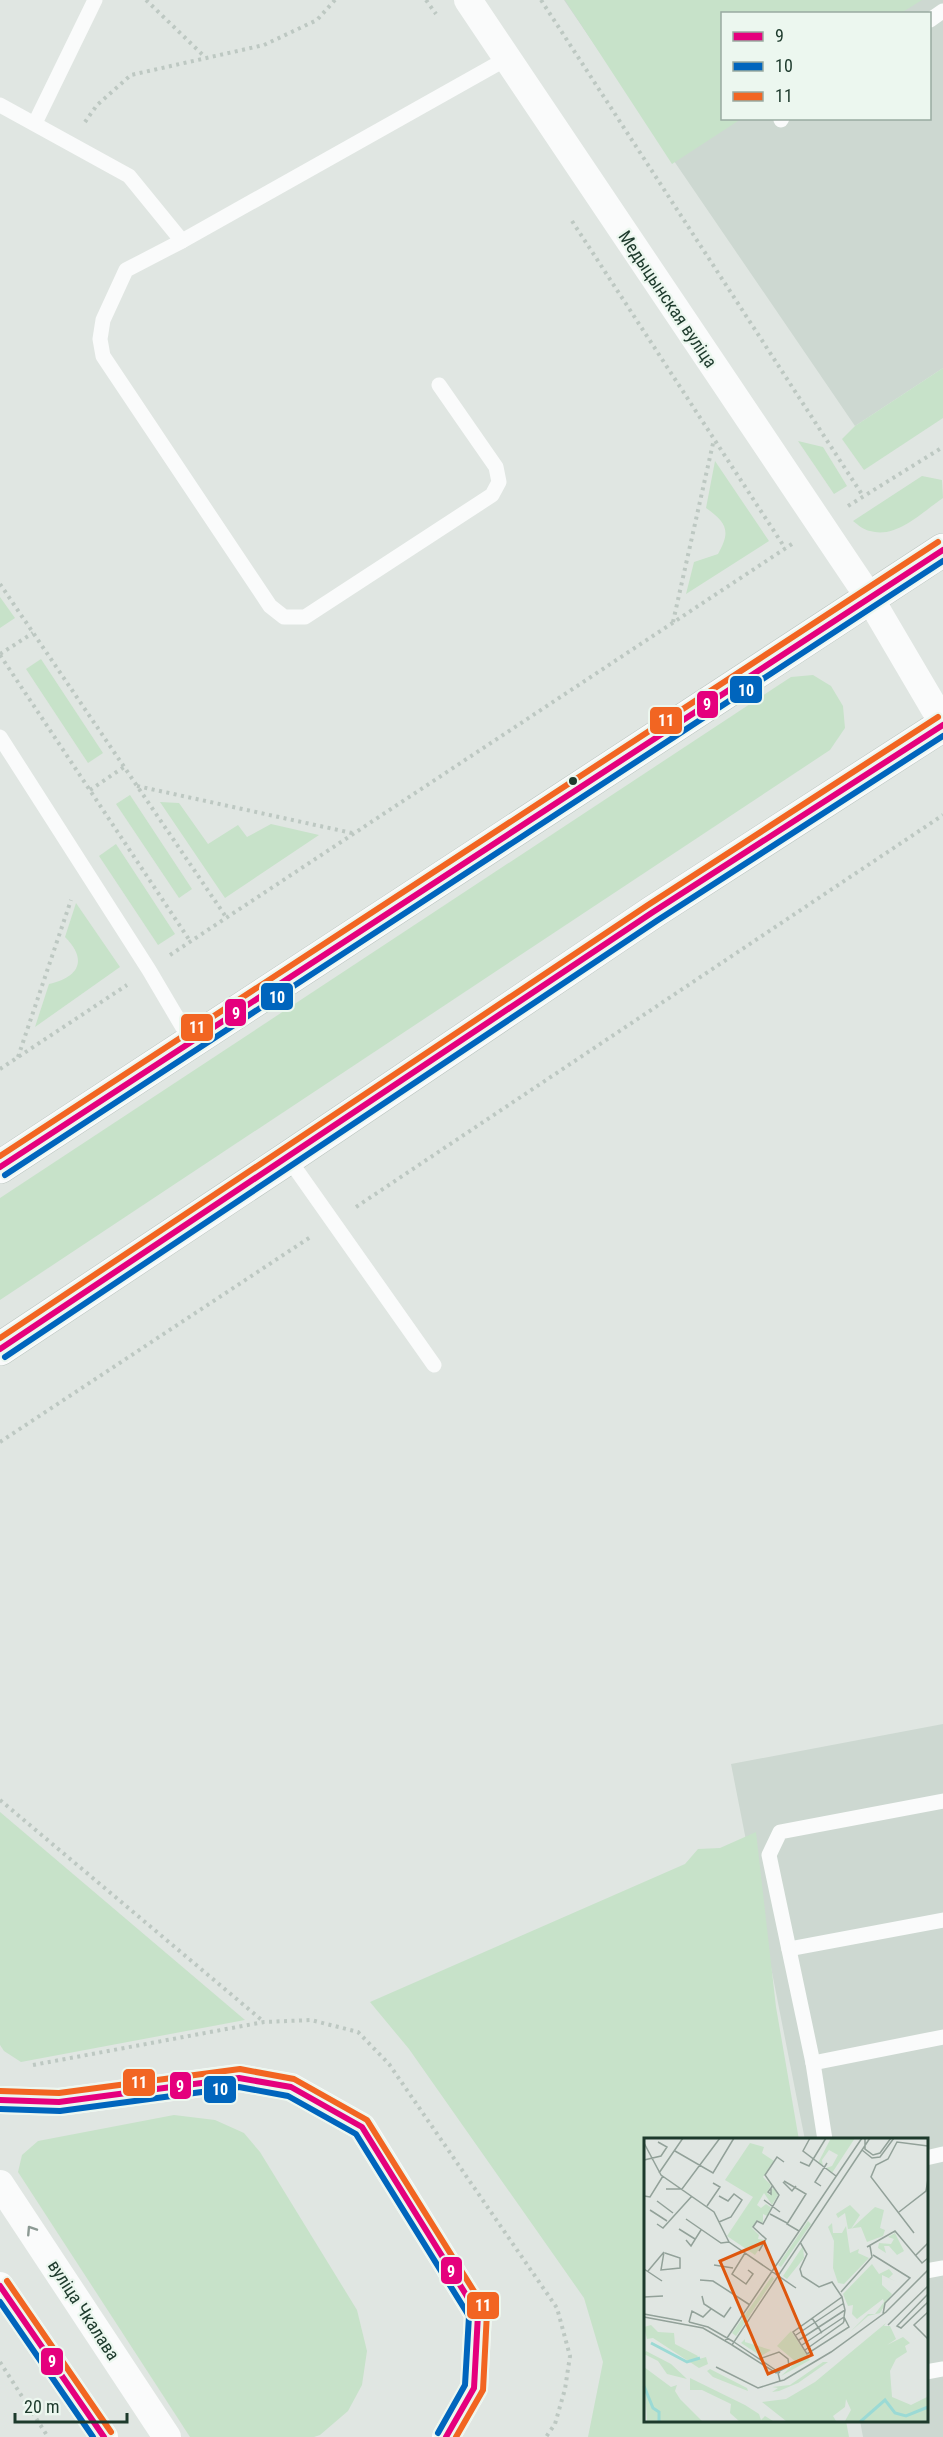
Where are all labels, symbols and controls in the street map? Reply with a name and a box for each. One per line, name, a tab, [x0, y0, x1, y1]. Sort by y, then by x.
legend	[721, 12, 931, 120]
text: 9	[775, 25, 784, 46]
text: 10	[775, 55, 793, 76]
text: 11	[775, 85, 793, 106]
street label: Медыцынская вуліца	[614, 227, 722, 371]
line badge: 10	[729, 675, 763, 704]
text: 10	[738, 681, 754, 700]
line badge: 9	[696, 690, 719, 719]
text: 9	[703, 695, 711, 714]
line badge: 11	[649, 706, 683, 735]
text: 11	[658, 711, 674, 730]
unlabelled marker	[567, 775, 579, 787]
line badge: 10	[260, 982, 294, 1011]
text: 10	[269, 988, 285, 1007]
line badge: 9	[224, 998, 247, 1027]
text: 9	[232, 1004, 240, 1023]
line badge: 11	[180, 1013, 214, 1042]
text: 11	[189, 1018, 205, 1037]
line badge: 11	[122, 2068, 156, 2097]
line badge: 9	[169, 2071, 192, 2100]
text: 11	[131, 2073, 147, 2092]
line badge: 10	[203, 2075, 237, 2104]
text: 9	[176, 2077, 184, 2096]
text: 10	[212, 2080, 228, 2099]
inset map	[644, 2138, 928, 2422]
one-way arrow	[27, 2226, 38, 2237]
street label: вуліца Чкалава	[44, 2256, 124, 2364]
line badge: 9	[440, 2256, 463, 2285]
text: 9	[447, 2262, 455, 2281]
line badge: 11	[466, 2291, 500, 2320]
text: 11	[475, 2296, 491, 2315]
line badge: 9	[40, 2347, 64, 2376]
text: 9	[48, 2352, 56, 2371]
scale bar	[15, 2386, 128, 2424]
text: 20 m	[24, 2396, 59, 2417]

